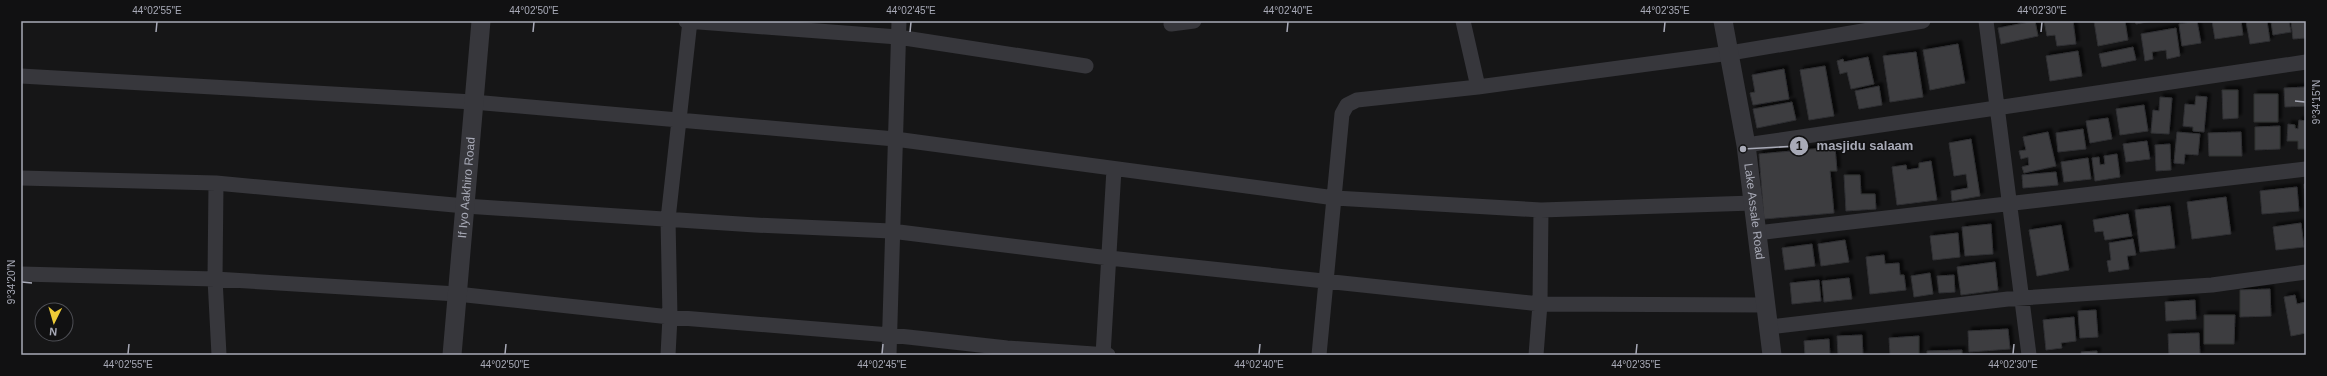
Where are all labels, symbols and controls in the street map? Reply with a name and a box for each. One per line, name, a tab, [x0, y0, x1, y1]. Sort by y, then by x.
text: 44°02'55"E	[132, 5, 182, 16]
text: 44°02'50"E	[509, 5, 559, 16]
text: 44°02'45"E	[886, 5, 936, 16]
text: 44°02'40"E	[1263, 5, 1313, 16]
text: 44°02'35"E	[1640, 5, 1690, 16]
text: 44°02'30"E	[2017, 5, 2067, 16]
text: 9°34'15"N	[2311, 80, 2322, 124]
callout: masjidu salaam	[1789, 133, 1922, 158]
street label: If Iyo Aakhiro Road	[455, 136, 478, 239]
text: masjidu salaam	[1817, 138, 1913, 153]
text: 1	[1796, 139, 1803, 153]
street label: Lake Assale Road	[1741, 162, 1767, 260]
text: 9°34'20"N	[6, 260, 17, 304]
north arrow	[34, 302, 74, 342]
text: N	[49, 326, 58, 338]
text: 44°02'55"E	[103, 359, 153, 370]
text: 44°02'50"E	[480, 359, 530, 370]
text: 44°02'45"E	[857, 359, 907, 370]
text: 44°02'40"E	[1234, 359, 1284, 370]
text: 44°02'35"E	[1611, 359, 1661, 370]
text: 44°02'30"E	[1988, 359, 2038, 370]

